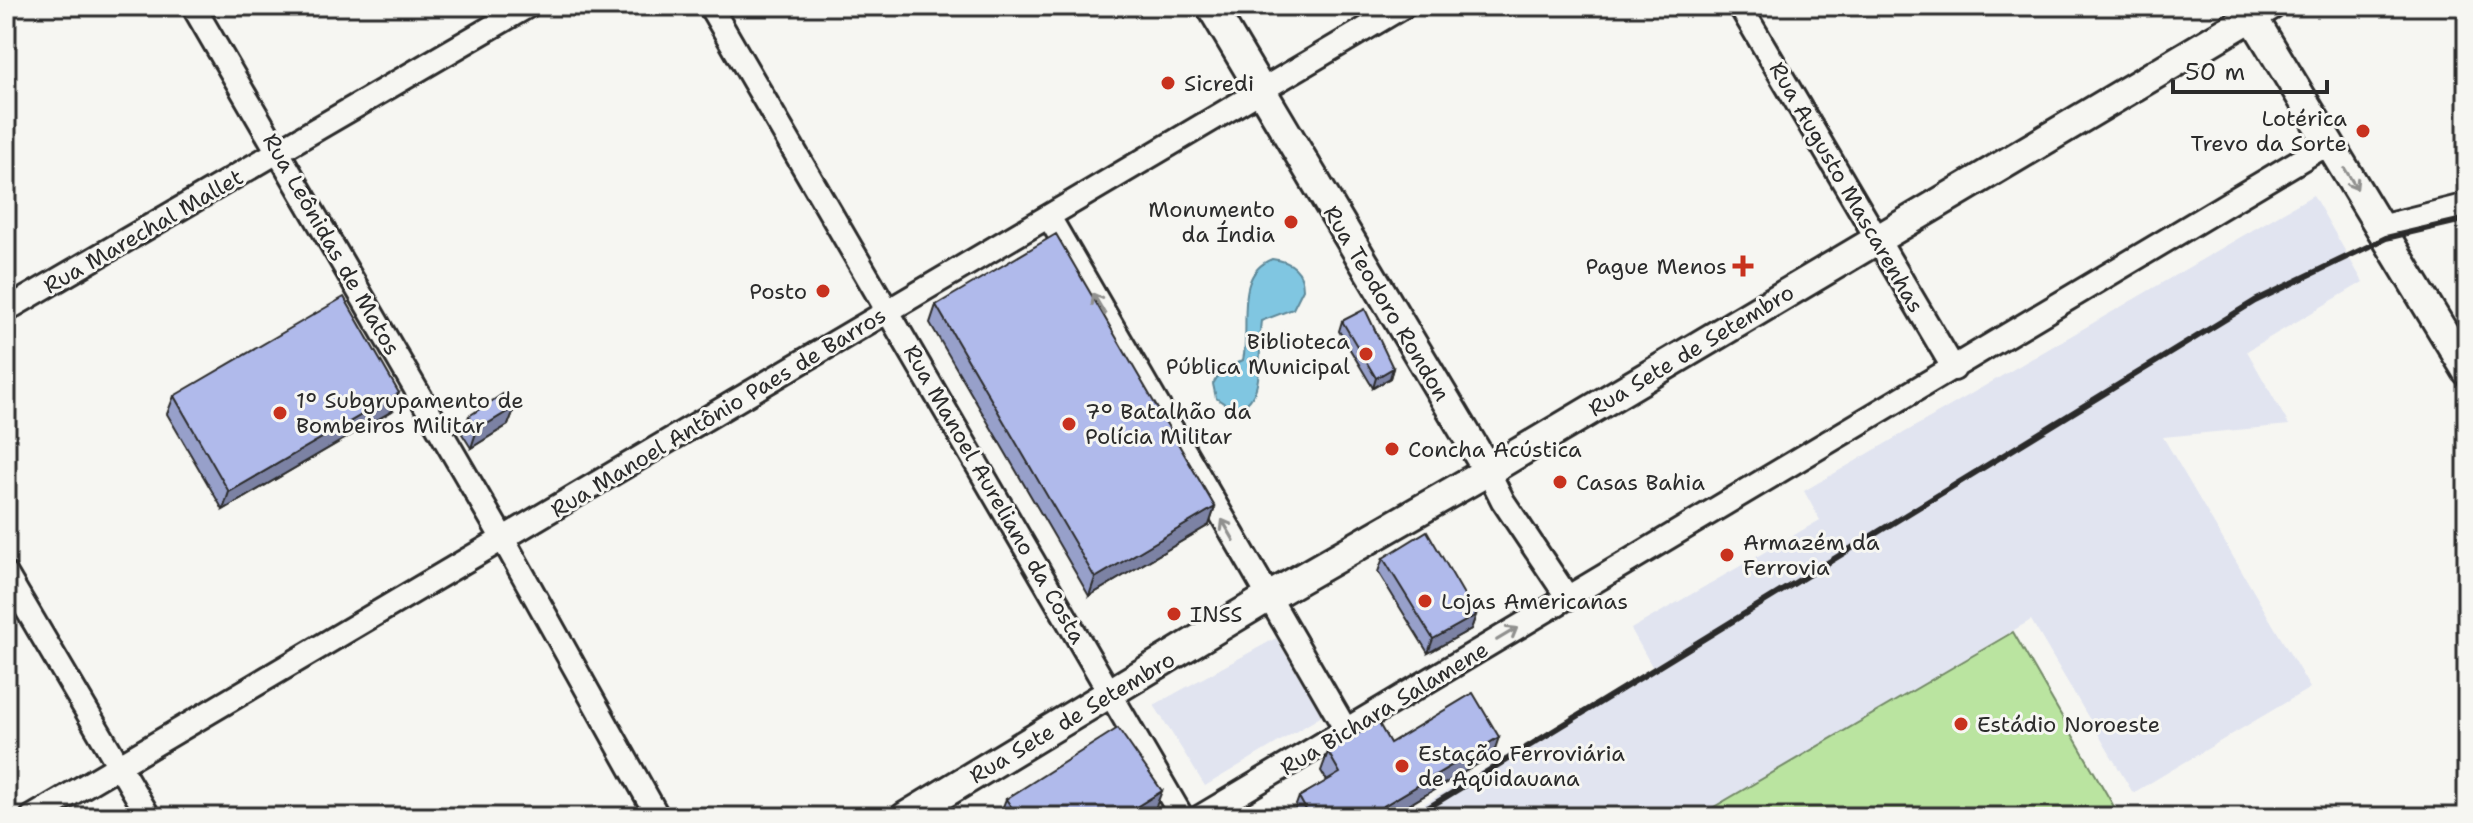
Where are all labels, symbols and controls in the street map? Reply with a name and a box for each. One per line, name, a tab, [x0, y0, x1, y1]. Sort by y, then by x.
scale bar	[2173, 44, 2327, 94]
text: 50 m	[2185, 56, 2245, 88]
street label: Rua Augusto Mascarenhas	[1763, 57, 1930, 318]
place label: Sicredi	[1184, 69, 1254, 98]
marker: Sicredi	[1159, 74, 1177, 92]
place label: Lotérica Trevo da Sorte	[2191, 104, 2347, 158]
marker: Lotérica Trevo da Sorte	[2354, 122, 2372, 140]
street label: Rua Leônidas de Matos	[256, 128, 407, 360]
street label: Rua Marechal Mallet	[38, 162, 248, 300]
one-way arrow	[2343, 167, 2359, 190]
place label: Monumento da Índia	[1148, 195, 1275, 249]
street label: Rua Teodoro Rondon	[1317, 200, 1457, 406]
marker: Monumento da Índia	[1282, 213, 1300, 231]
place label: Pague Menos	[1586, 252, 1727, 281]
marker: Pague Menos	[1734, 257, 1752, 275]
place label: Posto	[749, 277, 807, 306]
street label: Rua Sete de Setembro	[1583, 278, 1799, 423]
marker: Posto	[814, 282, 832, 300]
one-way arrow	[1091, 293, 1106, 317]
street label: Rua Manoel Antônio Paes de Barros	[545, 301, 891, 524]
place label: Biblioteca Pública Municipal	[1166, 327, 1350, 381]
street label: Rua Manoel Aureliano da Costa	[897, 339, 1092, 649]
marker: Biblioteca Pública Municipal	[1357, 345, 1375, 363]
place label: 1º Subgrupamento de Bombeiros Militar	[296, 386, 524, 440]
place label: 7° Batalhão da Polícia Militar	[1085, 397, 1251, 451]
marker: 1º Subgrupamento de Bombeiros Militar	[271, 404, 289, 422]
marker: 7° Batalhão da Polícia Militar	[1060, 415, 1078, 433]
place label: Concha Acústica	[1408, 435, 1582, 464]
marker: Concha Acústica	[1383, 440, 1401, 458]
place label: Casas Bahia	[1576, 468, 1705, 497]
marker: Casas Bahia	[1551, 473, 1569, 491]
one-way arrow	[1220, 519, 1235, 543]
place label: Armazém da Ferrovia	[1743, 528, 1880, 582]
marker: Armazém da Ferrovia	[1718, 546, 1736, 564]
place label: Lojas Americanas	[1441, 587, 1628, 616]
marker: Lojas Americanas	[1416, 592, 1434, 610]
place label: INSS	[1190, 600, 1243, 629]
marker: INSS	[1165, 605, 1183, 623]
one-way arrow	[1495, 626, 1518, 642]
street label: Rua Bichara Salamene	[1275, 635, 1494, 782]
street label: Rua Sete de Setembro	[964, 645, 1180, 790]
place label: Estádio Noroeste	[1977, 710, 2160, 739]
marker: Estádio Noroeste	[1952, 715, 1970, 733]
place label: Estação Ferroviária de Aquidauana	[1418, 739, 1625, 793]
marker: Estação Ferroviária de Aquidauana	[1393, 757, 1411, 775]

